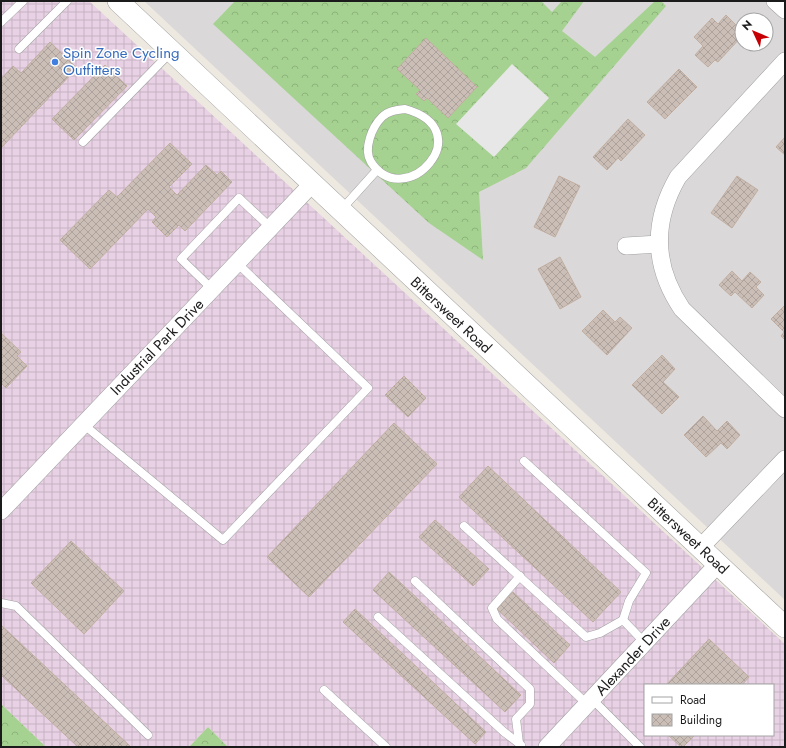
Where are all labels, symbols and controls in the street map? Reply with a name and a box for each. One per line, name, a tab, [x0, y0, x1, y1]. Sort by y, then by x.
north arrow	[734, 12, 774, 52]
text: N	[738, 16, 756, 34]
place label: Spin Zone Cycling Outfitters	[63, 42, 180, 81]
marker: Spin Zone Cycling Outfitters	[50, 57, 60, 67]
street label: Bittersweet Road	[405, 271, 497, 359]
street label: Industrial Park Drive	[105, 294, 209, 400]
street label: Bittersweet Road	[642, 492, 734, 580]
street label: Alexander Drive	[590, 611, 676, 701]
legend	[644, 684, 774, 736]
text: Road	[680, 691, 706, 709]
text: Building	[680, 711, 722, 729]

